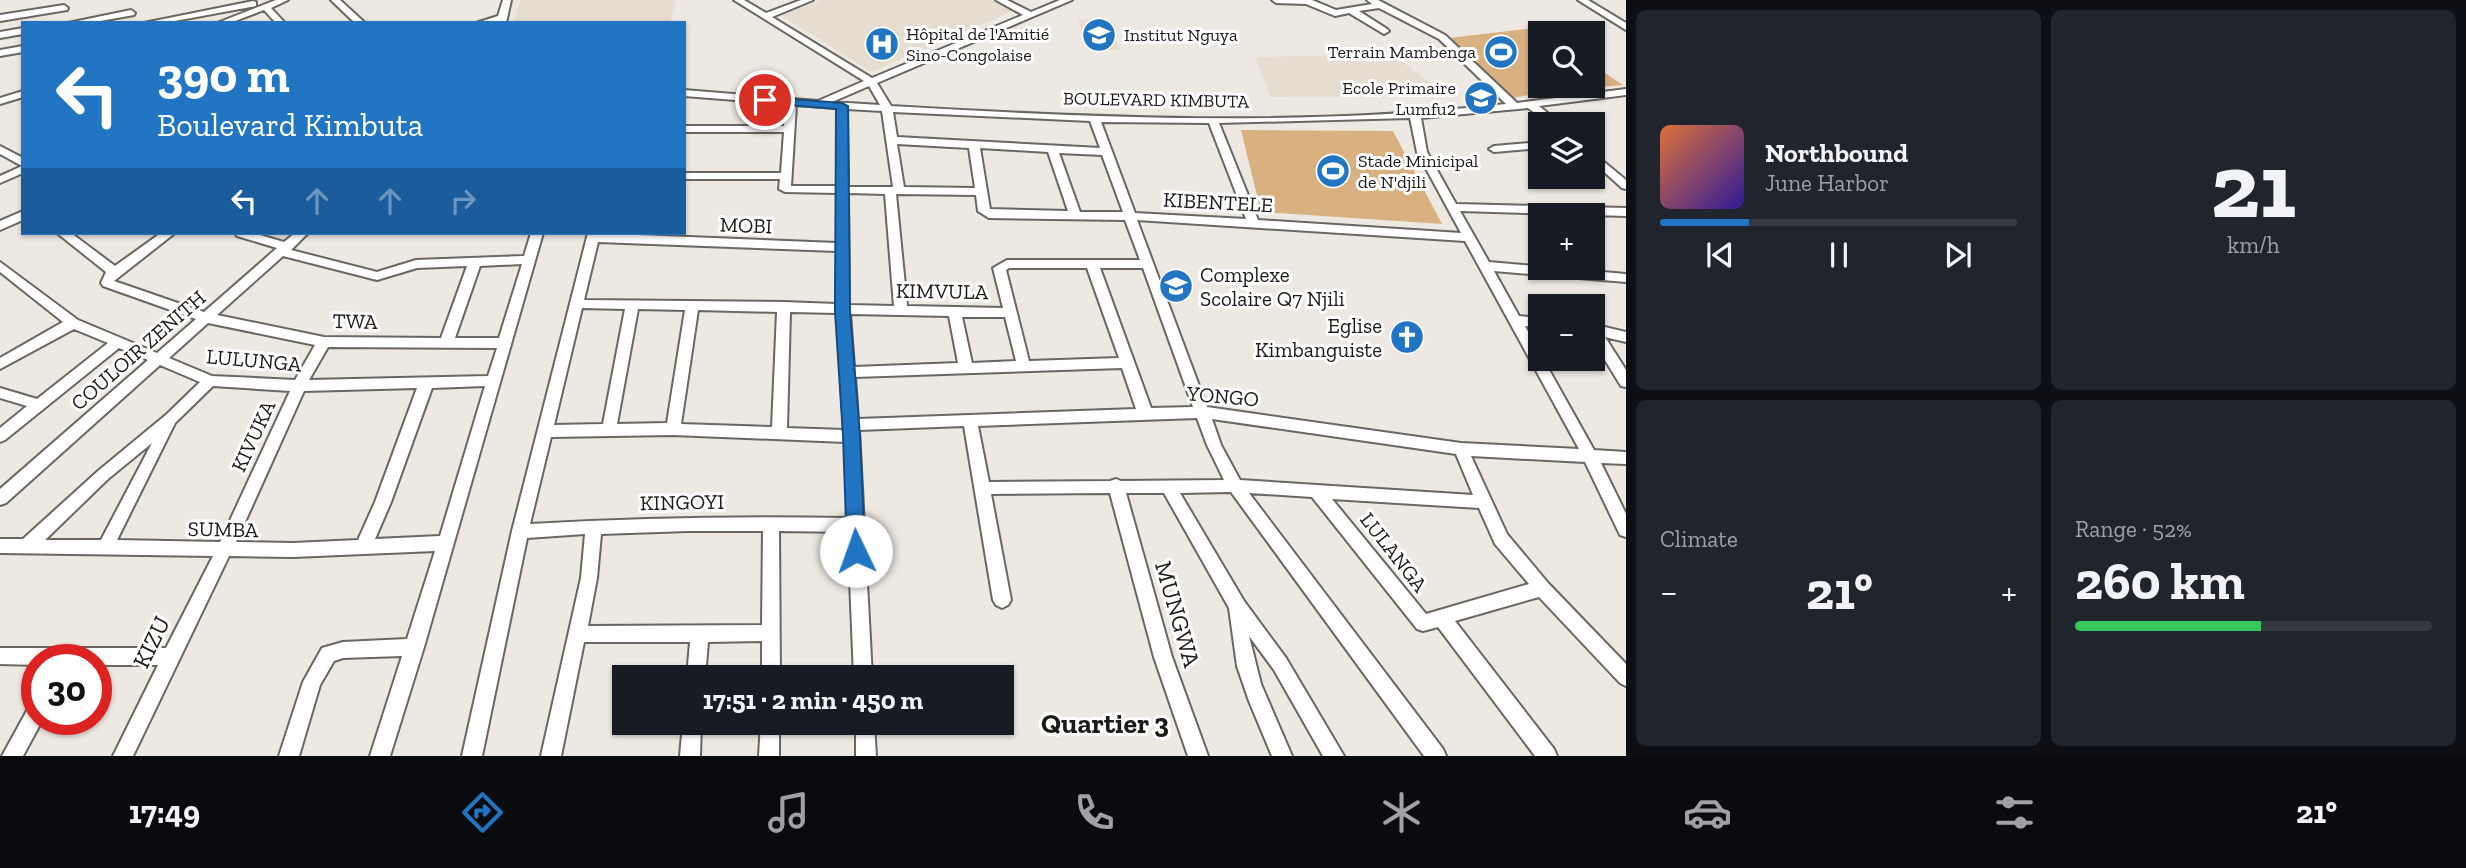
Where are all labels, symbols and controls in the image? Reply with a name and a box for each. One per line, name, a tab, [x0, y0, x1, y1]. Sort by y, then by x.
school or university icon: Institut Nguya	[1080, 16, 1118, 54]
map controls	[1528, 21, 1605, 371]
button: search	[1528, 21, 1605, 98]
place label: Hôpital de l'Amitié Sino-Congolaise	[906, 23, 1049, 66]
place label: Institut Nguya	[1124, 24, 1238, 46]
hospital icon: Hôpital de l'Amitié Sino-Congolaise	[863, 25, 901, 63]
sports icon: Terrain Mambenga	[1482, 33, 1520, 71]
place label: Terrain Mambenga	[1327, 41, 1476, 63]
text: 390 m	[157, 46, 290, 105]
icon: left	[42, 49, 133, 140]
pin	[735, 70, 795, 130]
place label: Ecole Primaire Lumfu2	[1342, 77, 1456, 120]
school or university icon: Ecole Primaire Lumfu2	[1462, 79, 1500, 117]
icon: arrive	[746, 81, 784, 119]
street label: BOULEVARD KIMBUTA	[1063, 87, 1249, 113]
text: Boulevard Kimbuta	[157, 106, 423, 144]
button: layers	[1528, 112, 1605, 189]
text: 21	[2211, 131, 2296, 240]
text: Northbound	[1765, 137, 1908, 169]
place label: Stade Minicipal de N'djili	[1358, 150, 1479, 193]
sports icon: Stade Minicipal de N'djili	[1314, 152, 1352, 190]
text: June Harbor	[1765, 169, 1889, 197]
icon: left	[225, 182, 263, 220]
icon: ahead	[298, 182, 336, 220]
icon: ahead	[371, 182, 409, 220]
icon: right	[444, 182, 482, 220]
street label: KIBENTELE	[1162, 187, 1274, 217]
button: +	[1528, 203, 1605, 280]
street label: MOBI	[719, 212, 773, 238]
text: km/h	[2227, 231, 2280, 259]
icon: previous	[1701, 236, 1739, 274]
icon: pause	[1820, 236, 1858, 274]
icon: next	[1939, 236, 1977, 274]
place label: Complexe Scolaire Q7 Njili	[1200, 262, 1345, 312]
school or university icon: Complexe Scolaire Q7 Njili	[1157, 267, 1195, 305]
street label: KIMVULA	[896, 278, 989, 304]
street label: COULOIR ZENITH	[66, 285, 210, 415]
button: −	[1528, 294, 1605, 371]
street label: TWA	[332, 308, 378, 334]
place label: Eglise Kimbanguiste	[1255, 313, 1382, 362]
church icon: Eglise Kimbanguiste	[1388, 318, 1426, 356]
street label: LULUNGA	[205, 343, 303, 377]
street label: YONGO	[1185, 380, 1260, 412]
street label: KIVUKA	[226, 396, 281, 476]
street label: KINGOYI	[640, 489, 724, 515]
street label: LULANGA	[1355, 507, 1433, 597]
position arrow	[819, 514, 893, 588]
text: Range · 52%	[2075, 515, 2192, 543]
street label: SUMBA	[187, 516, 259, 542]
text: Climate	[1660, 525, 1738, 553]
text: 260 km	[2075, 550, 2245, 612]
street label: MUNGWA	[1149, 558, 1207, 671]
text: 21°	[1806, 560, 1873, 622]
text: −	[1660, 569, 1678, 615]
text: +	[2001, 569, 2017, 615]
street label: KIZU	[126, 611, 176, 673]
speed limit sign: 30	[21, 644, 112, 735]
text: 17:51 · 2 min · 450 m	[703, 684, 923, 716]
district label: Quartier 3	[1041, 707, 1169, 740]
icon: directions	[458, 788, 507, 837]
icon: music	[764, 788, 813, 837]
icon: phone	[1070, 788, 1119, 837]
icon: climate	[1377, 788, 1426, 837]
icon: car	[1683, 788, 1732, 837]
icon: filters	[1990, 788, 2039, 837]
text: 17:49	[129, 793, 200, 831]
text: 21°	[2296, 793, 2337, 831]

